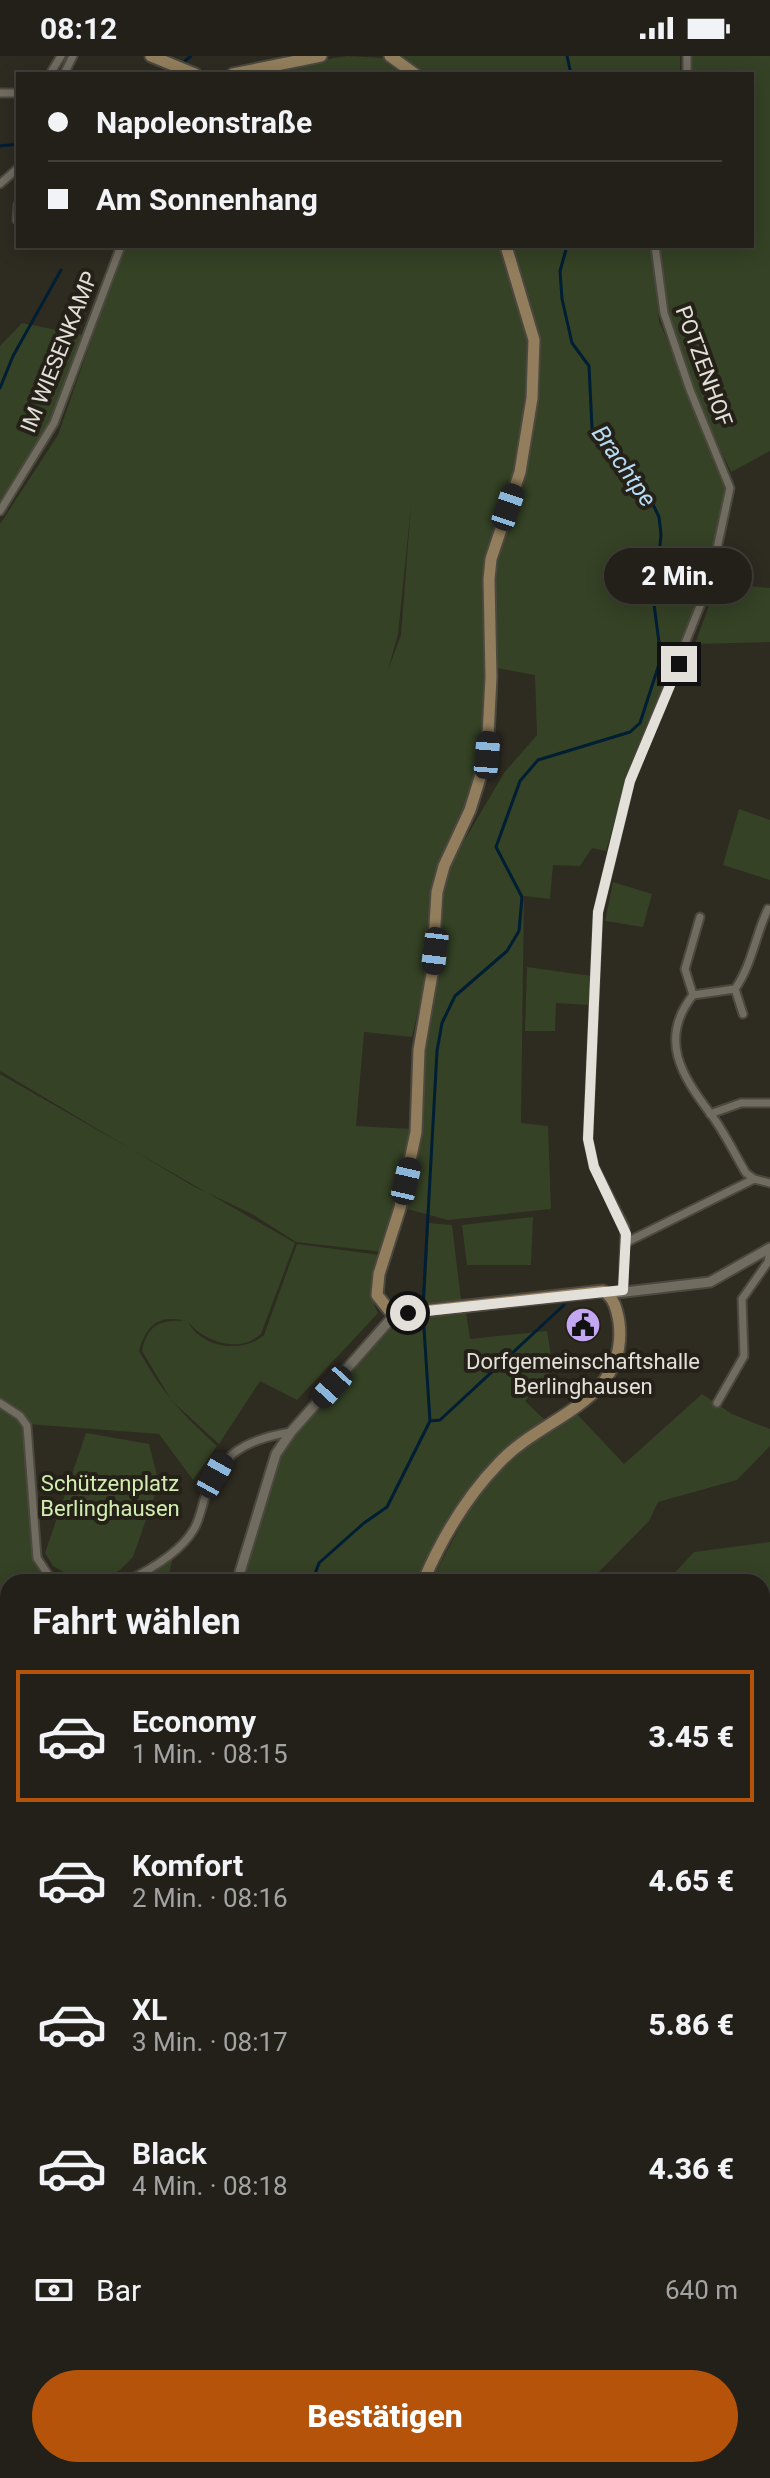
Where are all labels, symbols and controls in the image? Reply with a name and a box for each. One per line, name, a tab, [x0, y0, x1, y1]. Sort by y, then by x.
text: 08:12	[40, 11, 117, 46]
text: Napoleonstraße	[96, 105, 312, 140]
text: Am Sonnenhang	[96, 182, 318, 217]
street label: IM WIESENKAMP	[15, 268, 103, 436]
street label: POTZENHOF	[671, 302, 737, 430]
water label: Brachtpe	[586, 420, 662, 512]
car	[489, 480, 527, 534]
callout: 2 Min.	[605, 548, 753, 604]
text: 2 Min.	[641, 561, 715, 591]
route end	[661, 646, 697, 682]
car	[473, 730, 501, 780]
car	[420, 926, 450, 976]
car	[389, 1155, 423, 1207]
route start	[390, 1295, 426, 1331]
public building icon: Dorfgemeinschaftshalle Berlinghausen	[564, 1306, 602, 1344]
place label: Dorfgemeinschaftshalle Berlinghausen	[466, 1349, 700, 1399]
car	[307, 1361, 357, 1413]
car	[193, 1448, 237, 1502]
park label: Schützenplatz Berlinghausen	[40, 1471, 180, 1521]
text: Fahrt wählen	[32, 1601, 241, 1643]
icon: car	[36, 1700, 108, 1772]
text: Economy	[132, 1704, 256, 1739]
text: 3.45 €	[648, 1719, 734, 1754]
text: 1 Min. · 08:15	[132, 1739, 288, 1769]
icon: car	[36, 1844, 108, 1916]
text: Komfort	[132, 1848, 243, 1883]
text: 4.65 €	[648, 1863, 734, 1898]
text: 2 Min. · 08:16	[132, 1883, 288, 1913]
icon: car	[36, 1988, 108, 2060]
text: XL	[132, 1992, 167, 2027]
text: 5.86 €	[648, 2007, 734, 2042]
text: 3 Min. · 08:17	[132, 2027, 288, 2057]
icon: car	[36, 2132, 108, 2204]
text: Black	[132, 2136, 207, 2171]
text: 4.36 €	[648, 2151, 734, 2186]
text: 4 Min. · 08:18	[132, 2171, 288, 2201]
icon: cash	[32, 2268, 76, 2312]
text: Bar	[96, 2273, 141, 2308]
text: 640 m	[665, 2275, 738, 2305]
button: Bestätigen	[32, 2370, 738, 2462]

